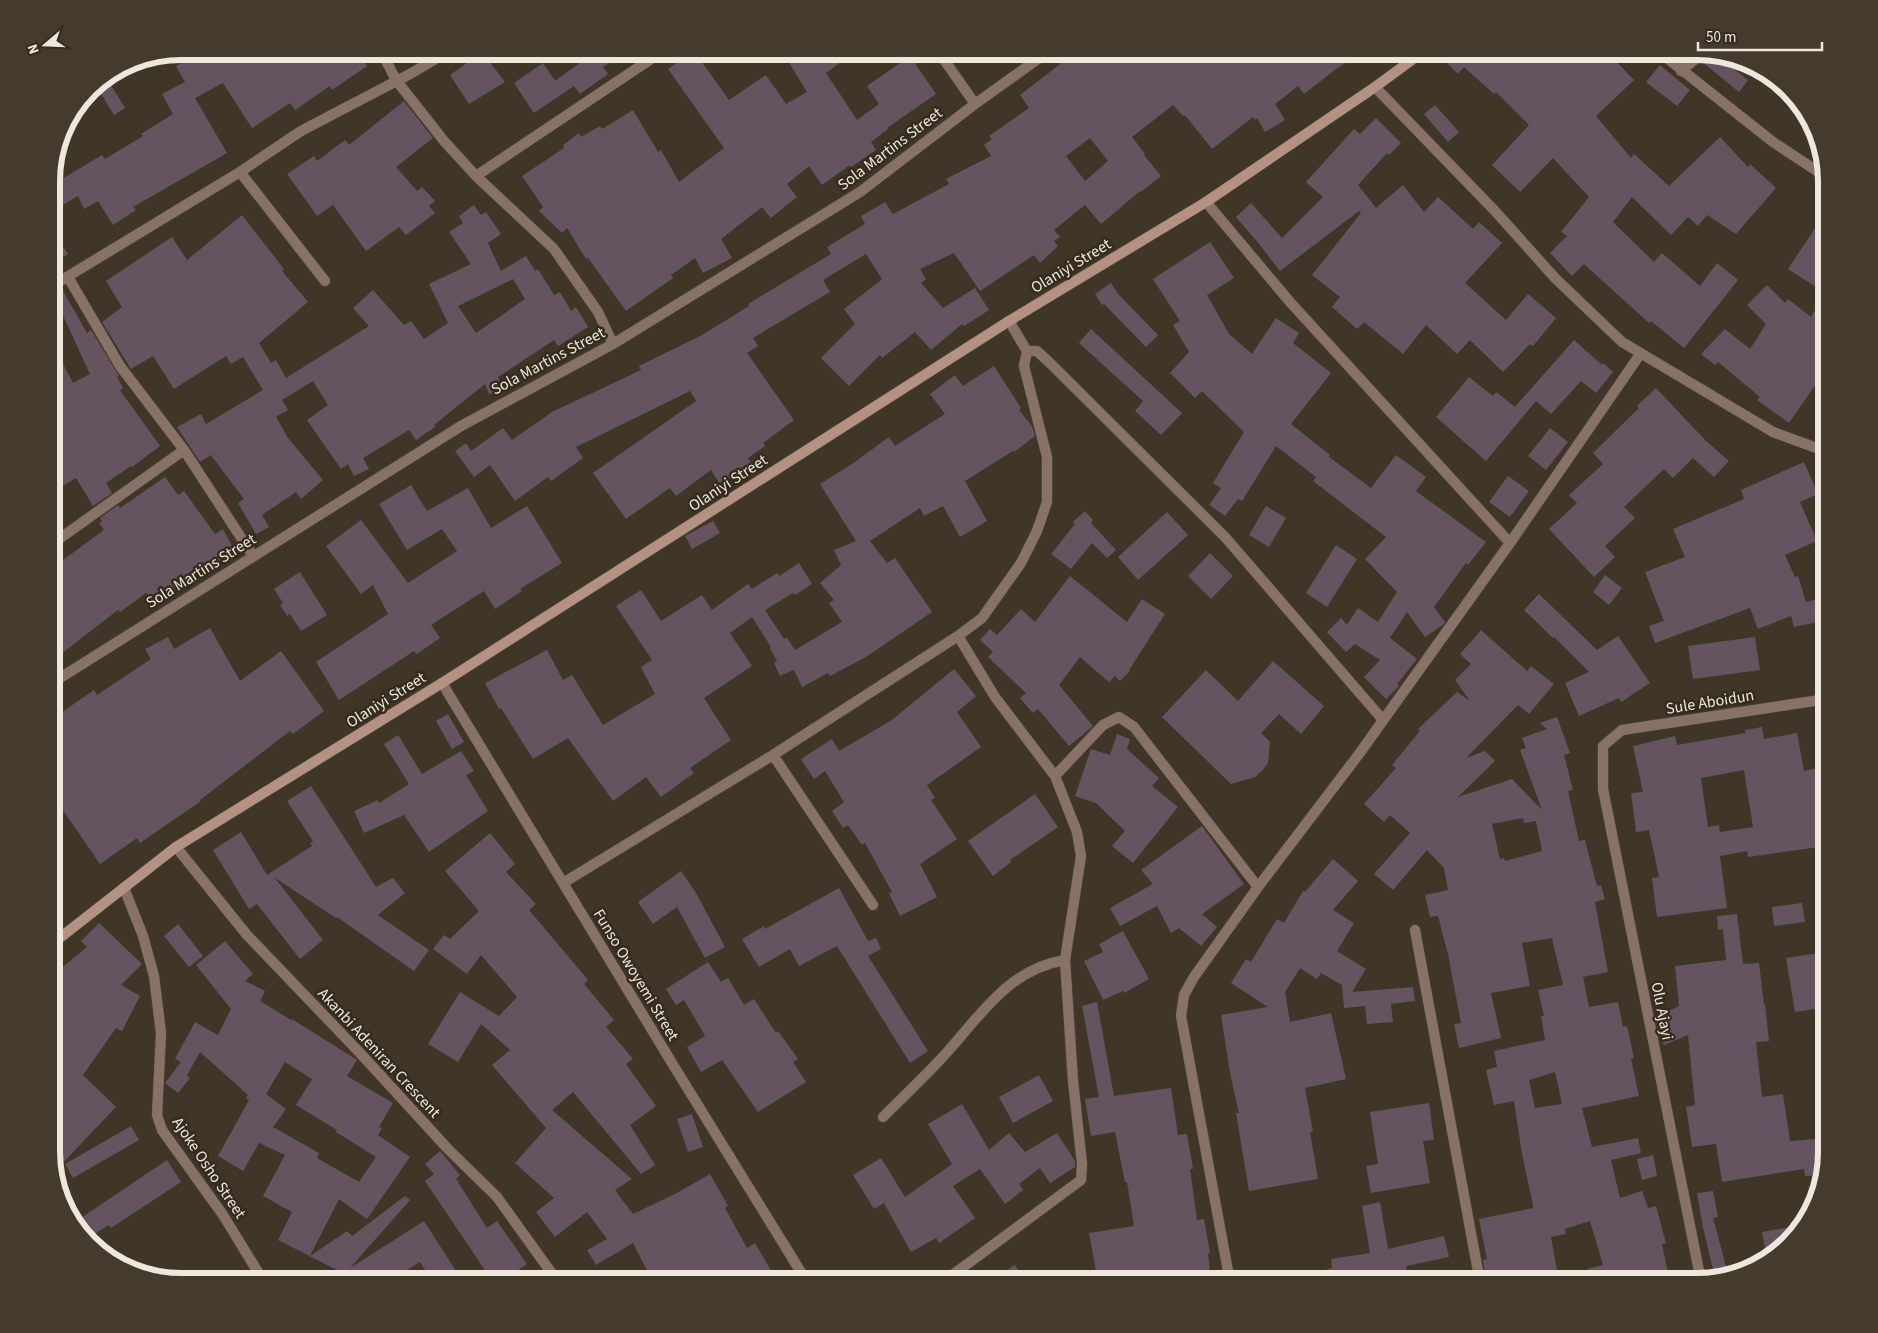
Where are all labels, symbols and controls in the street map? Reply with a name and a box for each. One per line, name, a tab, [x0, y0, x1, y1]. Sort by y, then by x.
north arrow	[20, 20, 70, 70]
scale bar	[1698, 20, 1822, 52]
text: 50 m	[1706, 27, 1736, 48]
text: N	[23, 41, 45, 57]
street label: Sola Martins Street	[833, 102, 947, 196]
street label: Olaniyi Street	[1027, 233, 1116, 299]
street label: Sola Martins Street	[487, 321, 609, 400]
street label: Olaniyi Street	[684, 449, 772, 517]
street label: Sola Martins Street	[142, 528, 261, 614]
street label: Olaniyi Street	[342, 666, 431, 733]
street label: Sule Aboidun	[1664, 684, 1756, 720]
street label: Funso Owoyemi Street	[588, 905, 684, 1046]
street label: Olu Ajayi	[1646, 980, 1678, 1042]
street label: Akanbi Adeniran Crescent	[313, 983, 446, 1123]
street label: Ajoke Osho Street	[167, 1113, 251, 1224]

